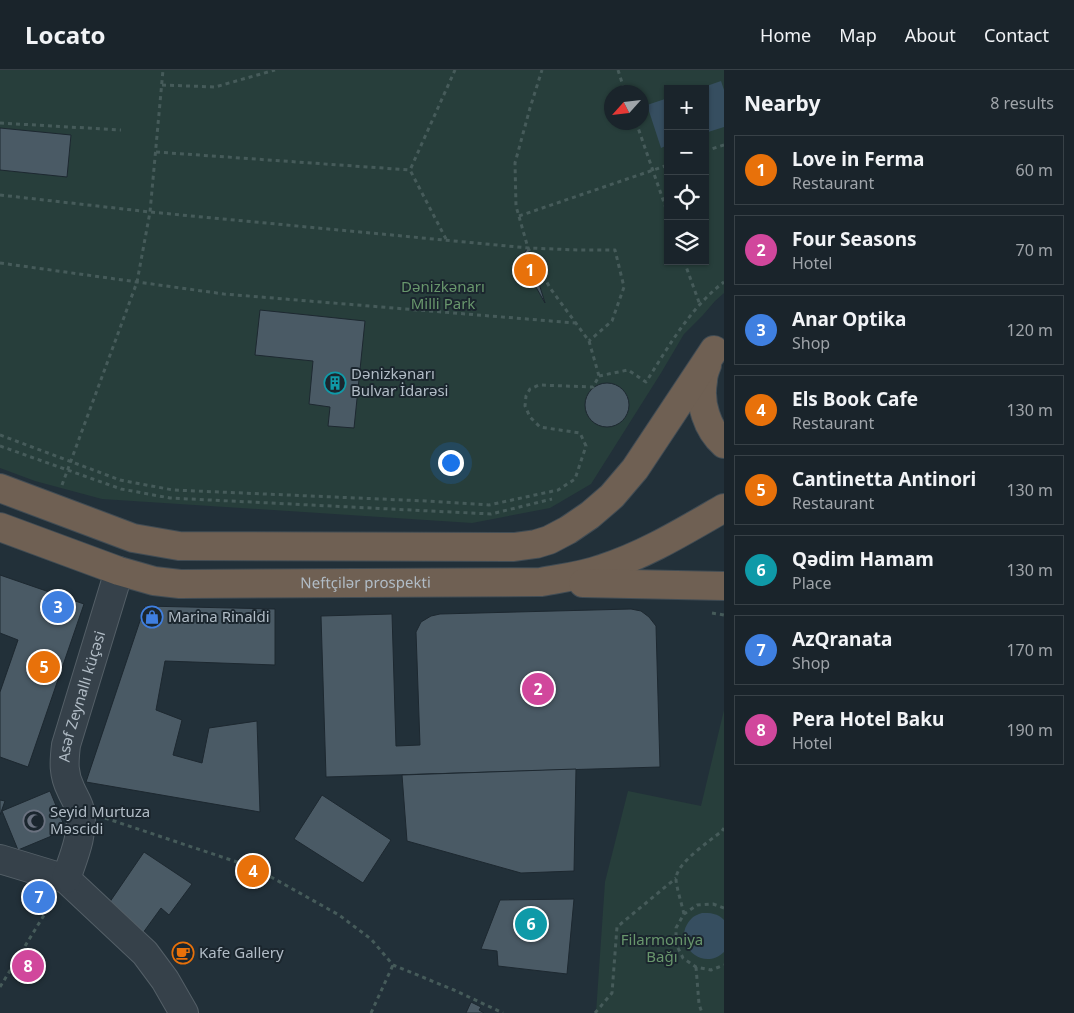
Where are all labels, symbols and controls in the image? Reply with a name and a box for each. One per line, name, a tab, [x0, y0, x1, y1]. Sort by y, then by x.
text: Locato	[25, 18, 106, 51]
text: Home	[760, 23, 811, 47]
text: Map	[839, 23, 877, 47]
text: About	[905, 23, 956, 47]
text: Contact	[984, 23, 1049, 47]
north arrow	[604, 85, 649, 130]
map controls	[664, 85, 709, 265]
button: +	[664, 85, 709, 130]
text: Nearby	[744, 89, 820, 117]
text: 8 results	[990, 92, 1054, 114]
button: −	[664, 130, 709, 175]
text: Love in Ferma	[792, 146, 924, 172]
text: 1	[756, 159, 766, 181]
text: 60 m	[1016, 159, 1053, 181]
text: Restaurant	[792, 172, 874, 194]
button: locate	[664, 175, 709, 220]
button: layers	[664, 220, 709, 265]
text: Four Seasons	[792, 226, 917, 252]
text: 2	[756, 239, 766, 261]
text: 70 m	[1016, 239, 1053, 261]
pin: 1	[514, 251, 546, 289]
text: Hotel	[792, 252, 832, 274]
park label: Dənizkənarı Milli Park	[401, 276, 485, 313]
text: Anar Optika	[792, 306, 906, 332]
text: 3	[756, 319, 766, 341]
text: 120 m	[1006, 319, 1053, 341]
text: Shop	[792, 332, 830, 354]
place label: Dənizkənarı Bulvar İdarəsi	[351, 363, 448, 400]
building icon: Dənizkənarı Bulvar İdarəsi	[323, 371, 347, 395]
text: Els Book Cafe	[792, 386, 918, 412]
text: 4	[756, 399, 766, 421]
text: 130 m	[1006, 399, 1053, 421]
text: Restaurant	[792, 412, 874, 434]
your location	[438, 450, 464, 476]
text: Cantinetta Antinori	[792, 466, 976, 492]
text: 5	[756, 479, 766, 501]
text: 130 m	[1006, 479, 1053, 501]
text: Restaurant	[792, 492, 874, 514]
text: Qədim Hamam	[792, 546, 934, 572]
text: 6	[756, 559, 766, 581]
text: 130 m	[1006, 559, 1053, 581]
street label: Neftçilər prospekti	[300, 572, 431, 592]
text: Place	[792, 572, 832, 594]
pin: 3	[42, 588, 74, 626]
shop icon: Marina Rinaldi	[140, 605, 164, 629]
place label: Marina Rinaldi	[168, 606, 270, 626]
text: AzQranata	[792, 626, 892, 652]
street label: Asəf Zeynallı küçəsi	[54, 628, 109, 763]
text: 7	[756, 639, 766, 661]
text: 170 m	[1006, 639, 1053, 661]
pin: 5	[28, 648, 60, 686]
text: Shop	[792, 652, 830, 674]
pin: 2	[522, 670, 554, 708]
text: Pera Hotel Baku	[792, 706, 944, 732]
text: 8	[756, 719, 766, 741]
text: 190 m	[1006, 719, 1053, 741]
text: Hotel	[792, 732, 832, 754]
place label: Seyid Murtuza Məscidi	[50, 801, 150, 838]
mosque icon: Seyid Murtuza Məscidi	[22, 809, 46, 833]
pin: 4	[237, 852, 269, 890]
pin: 7	[23, 878, 55, 916]
pin: 6	[515, 905, 547, 943]
park label: Filarmoniya Bağı	[621, 929, 703, 966]
cafe icon: Kafe Gallery	[171, 941, 195, 965]
place label: Kafe Gallery	[199, 942, 284, 962]
pin: 8	[12, 947, 44, 985]

